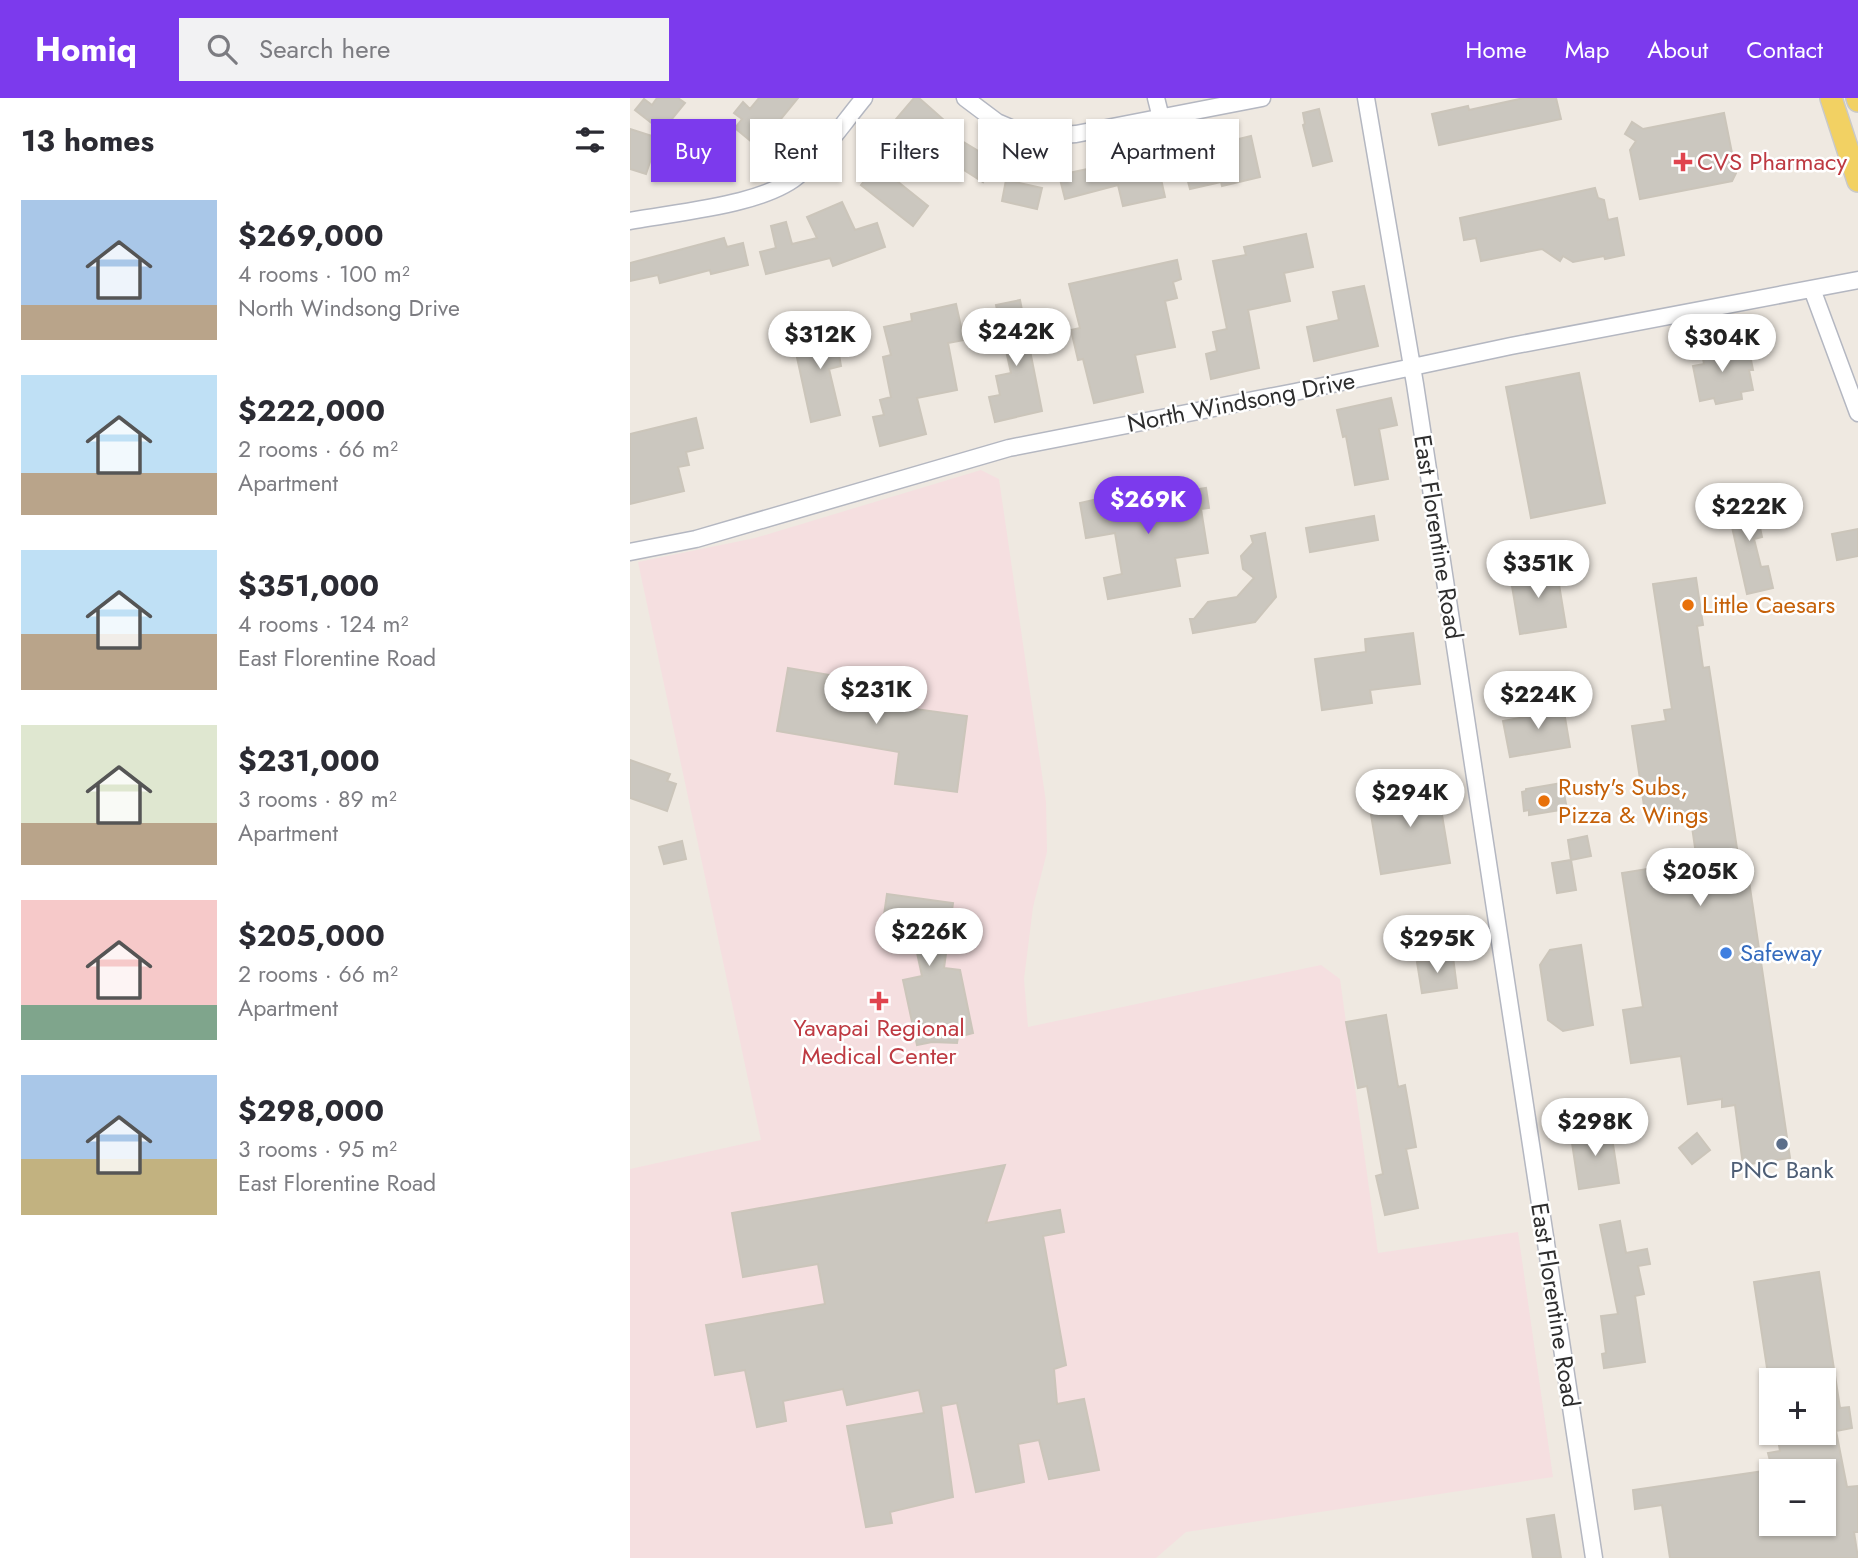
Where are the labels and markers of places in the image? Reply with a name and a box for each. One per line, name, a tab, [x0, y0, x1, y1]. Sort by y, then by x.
place label: CVS Pharmacy	[1697, 144, 1848, 179]
marker: CVS Pharmacy	[1675, 154, 1691, 170]
pin: $242K	[967, 308, 1065, 368]
pin: $312K	[771, 312, 869, 371]
pin: $304K	[1673, 314, 1771, 374]
pin: $269K	[1099, 476, 1197, 536]
pin: $222K	[1700, 484, 1798, 543]
pin: $351K	[1489, 540, 1587, 600]
place label: Little Caesars	[1702, 587, 1835, 622]
marker: Little Caesars	[1680, 597, 1696, 613]
pin: $231K	[827, 666, 925, 726]
pin: $224K	[1489, 672, 1587, 731]
place label: Rusty's Subs, Pizza & Wings	[1558, 769, 1708, 832]
pin: $294K	[1361, 770, 1459, 829]
marker: Rusty's Subs, Pizza & Wings	[1536, 793, 1552, 809]
pin: $205K	[1651, 848, 1749, 908]
pin: $226K	[880, 908, 978, 968]
pin: $295K	[1388, 916, 1486, 975]
place label: Safeway	[1740, 935, 1822, 970]
marker: Safeway	[1718, 945, 1734, 961]
marker: Yavapai Regional Medical Center	[869, 991, 889, 1011]
place label: Yavapai Regional Medical Center	[793, 1010, 965, 1073]
pin: $298K	[1546, 1098, 1644, 1158]
marker: PNC Bank	[1774, 1136, 1790, 1152]
place label: PNC Bank	[1730, 1152, 1834, 1187]

